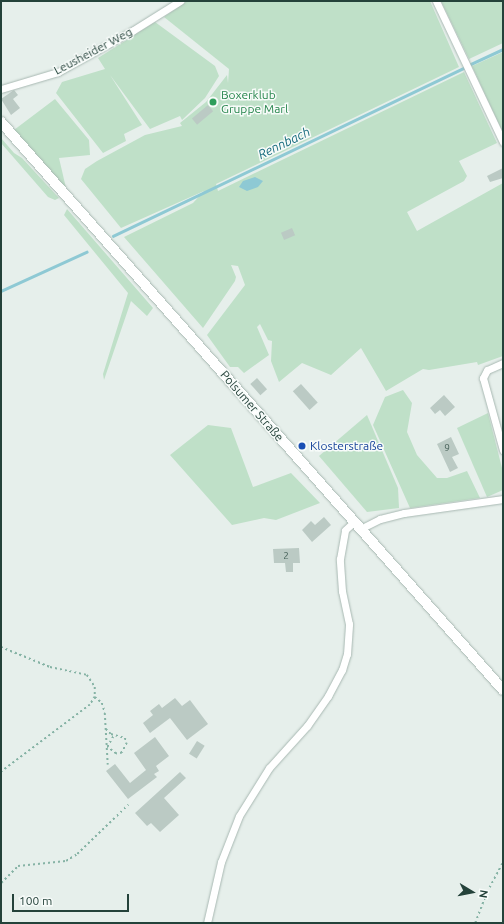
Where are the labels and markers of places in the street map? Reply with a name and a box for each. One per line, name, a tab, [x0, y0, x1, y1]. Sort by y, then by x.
place label: Boxerklub Gruppe Marl	[221, 88, 288, 116]
marker: Boxerklub Gruppe Marl	[208, 97, 218, 107]
place label: Klosterstraße	[310, 439, 383, 453]
marker: Klosterstraße	[297, 441, 307, 451]

